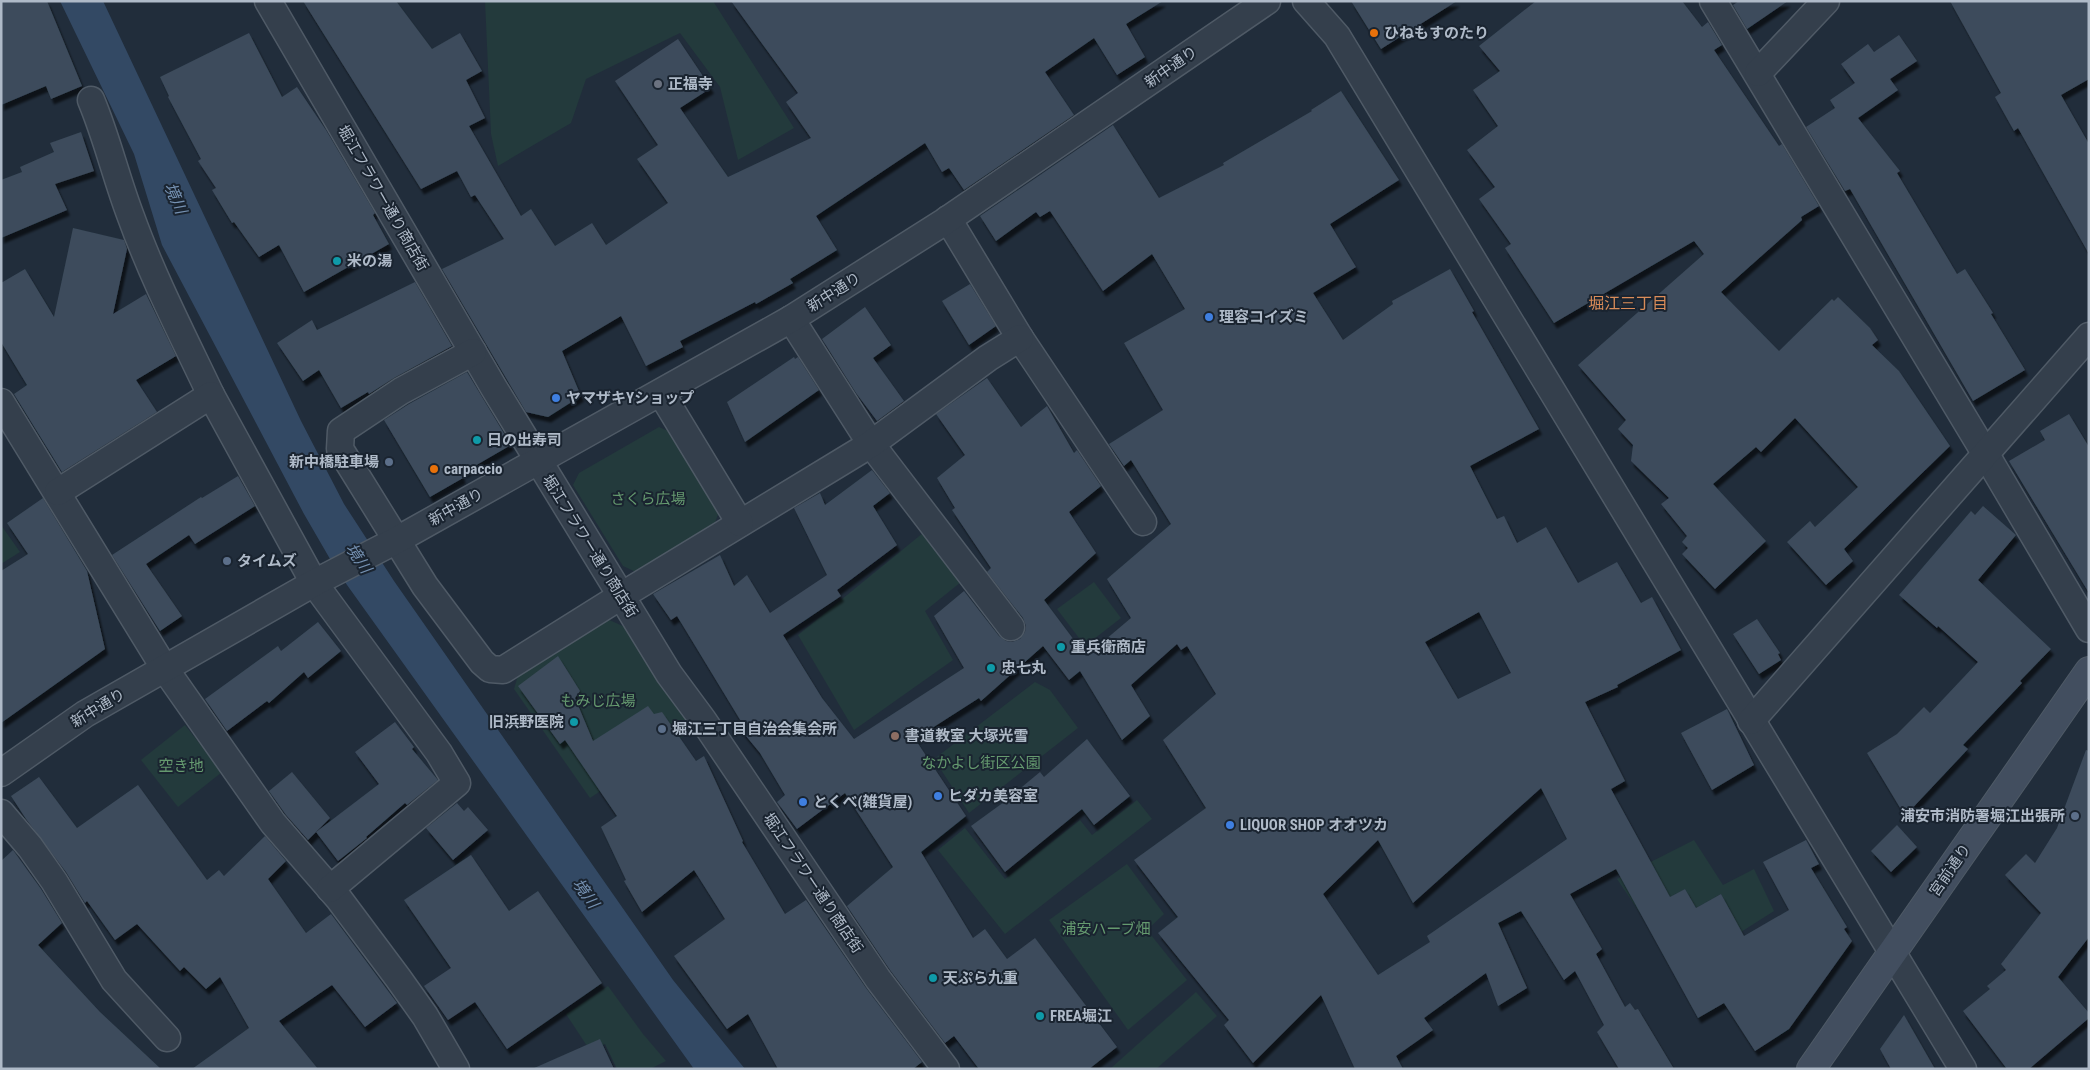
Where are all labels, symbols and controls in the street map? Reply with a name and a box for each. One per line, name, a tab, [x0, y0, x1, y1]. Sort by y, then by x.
place label: ひねもすのたり	[1384, 24, 1489, 42]
marker: ひねもすのたり	[1368, 27, 1380, 39]
street label: 新中通り	[1141, 42, 1201, 92]
place label: 正福寺	[668, 75, 713, 93]
marker: 正福寺	[652, 78, 664, 90]
street label: 堀江フラワー通り商店街	[334, 122, 432, 274]
water label: 境川	[160, 180, 192, 219]
place label: 米の湯	[347, 252, 392, 270]
marker: 米の湯	[331, 255, 343, 267]
street label: 新中通り	[804, 268, 864, 316]
district label: 堀江三丁目	[1588, 294, 1668, 313]
place label: 理容コイズミ	[1219, 308, 1309, 326]
marker: 理容コイズミ	[1203, 311, 1215, 323]
place label: ヤマザキYショップ	[566, 389, 694, 407]
marker: ヤマザキYショップ	[550, 392, 562, 404]
place label: 日の出寿司	[487, 431, 562, 449]
marker: 日の出寿司	[471, 434, 483, 446]
place label: 新中橋駐車場	[289, 453, 379, 471]
marker: 新中橋駐車場	[383, 456, 395, 468]
place label: carpaccio	[444, 460, 502, 478]
marker: carpaccio	[428, 463, 440, 475]
street label: 堀江フラワー通り商店街	[539, 471, 641, 621]
street label: 新中通り	[425, 485, 487, 529]
park label: さくら広場	[610, 490, 686, 508]
water label: 境川	[342, 540, 377, 579]
place label: タイムズ	[237, 552, 297, 570]
marker: タイムズ	[221, 555, 233, 567]
place label: 重兵衛商店	[1071, 638, 1146, 656]
marker: 重兵衛商店	[1055, 641, 1067, 653]
place label: 忠七丸	[1001, 659, 1046, 677]
marker: 忠七丸	[985, 662, 997, 674]
street label: 新中通り	[68, 685, 128, 731]
park label: もみじ広場	[560, 692, 636, 710]
place label: 旧浜野医院	[489, 713, 564, 731]
marker: 旧浜野医院	[568, 716, 580, 728]
place label: 堀江三丁目自治会集会所	[672, 720, 837, 738]
marker: 堀江三丁目自治会集会所	[656, 723, 668, 735]
place label: 書道教室 大塚光雪	[905, 727, 1028, 745]
marker: 書道教室 大塚光雪	[889, 730, 901, 742]
park label: なかよし街区公園	[921, 754, 1041, 772]
park label: 空き地	[158, 757, 204, 775]
place label: ヒダカ美容室	[948, 787, 1038, 805]
marker: ヒダカ美容室	[932, 790, 944, 802]
place label: とくべ(雑貨屋)	[813, 793, 912, 811]
marker: とくべ(雑貨屋)	[797, 796, 809, 808]
place label: 浦安市消防署堀江出張所	[1900, 807, 2065, 825]
street label: 堀江フラワー通り商店街	[759, 810, 867, 956]
marker: 浦安市消防署堀江出張所	[2069, 810, 2081, 822]
place label: LIQUOR SHOP オオツカ	[1240, 816, 1388, 834]
marker: LIQUOR SHOP オオツカ	[1224, 819, 1236, 831]
street label: 宮前通り	[1925, 840, 1975, 900]
water label: 境川	[569, 875, 604, 913]
park label: 浦安ハーブ畑	[1061, 920, 1151, 938]
place label: 天ぷら九重	[943, 969, 1018, 987]
marker: 天ぷら九重	[927, 972, 939, 984]
place label: FREA堀江	[1050, 1007, 1112, 1025]
marker: FREA堀江	[1034, 1010, 1046, 1022]

